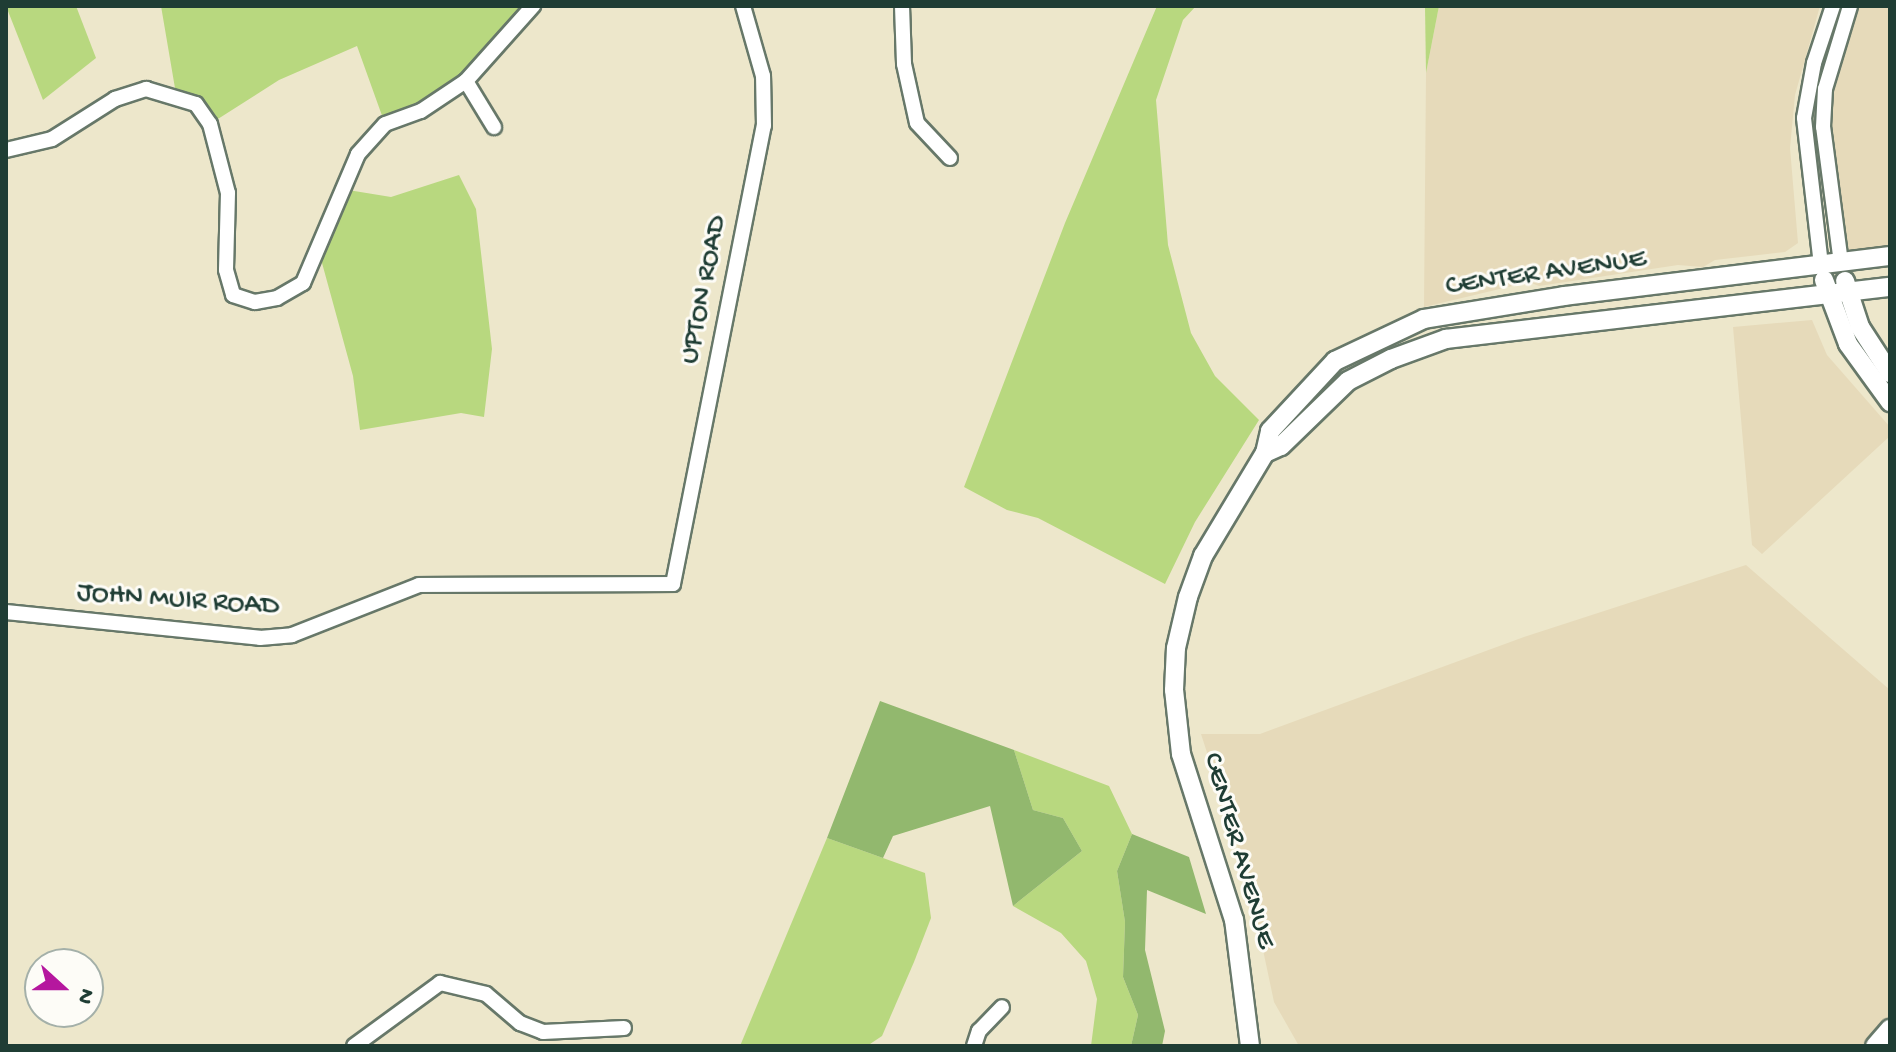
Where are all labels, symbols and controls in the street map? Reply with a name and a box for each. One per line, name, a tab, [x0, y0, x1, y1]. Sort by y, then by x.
street label: UPTON ROAD	[674, 213, 736, 367]
street label: CENTER AVENUE	[1444, 243, 1648, 305]
street label: JOHN MUIR ROAD	[76, 577, 280, 625]
street label: CENTER AVENUE	[1194, 749, 1282, 953]
north arrow	[24, 948, 104, 1028]
text: N	[70, 985, 99, 1007]

